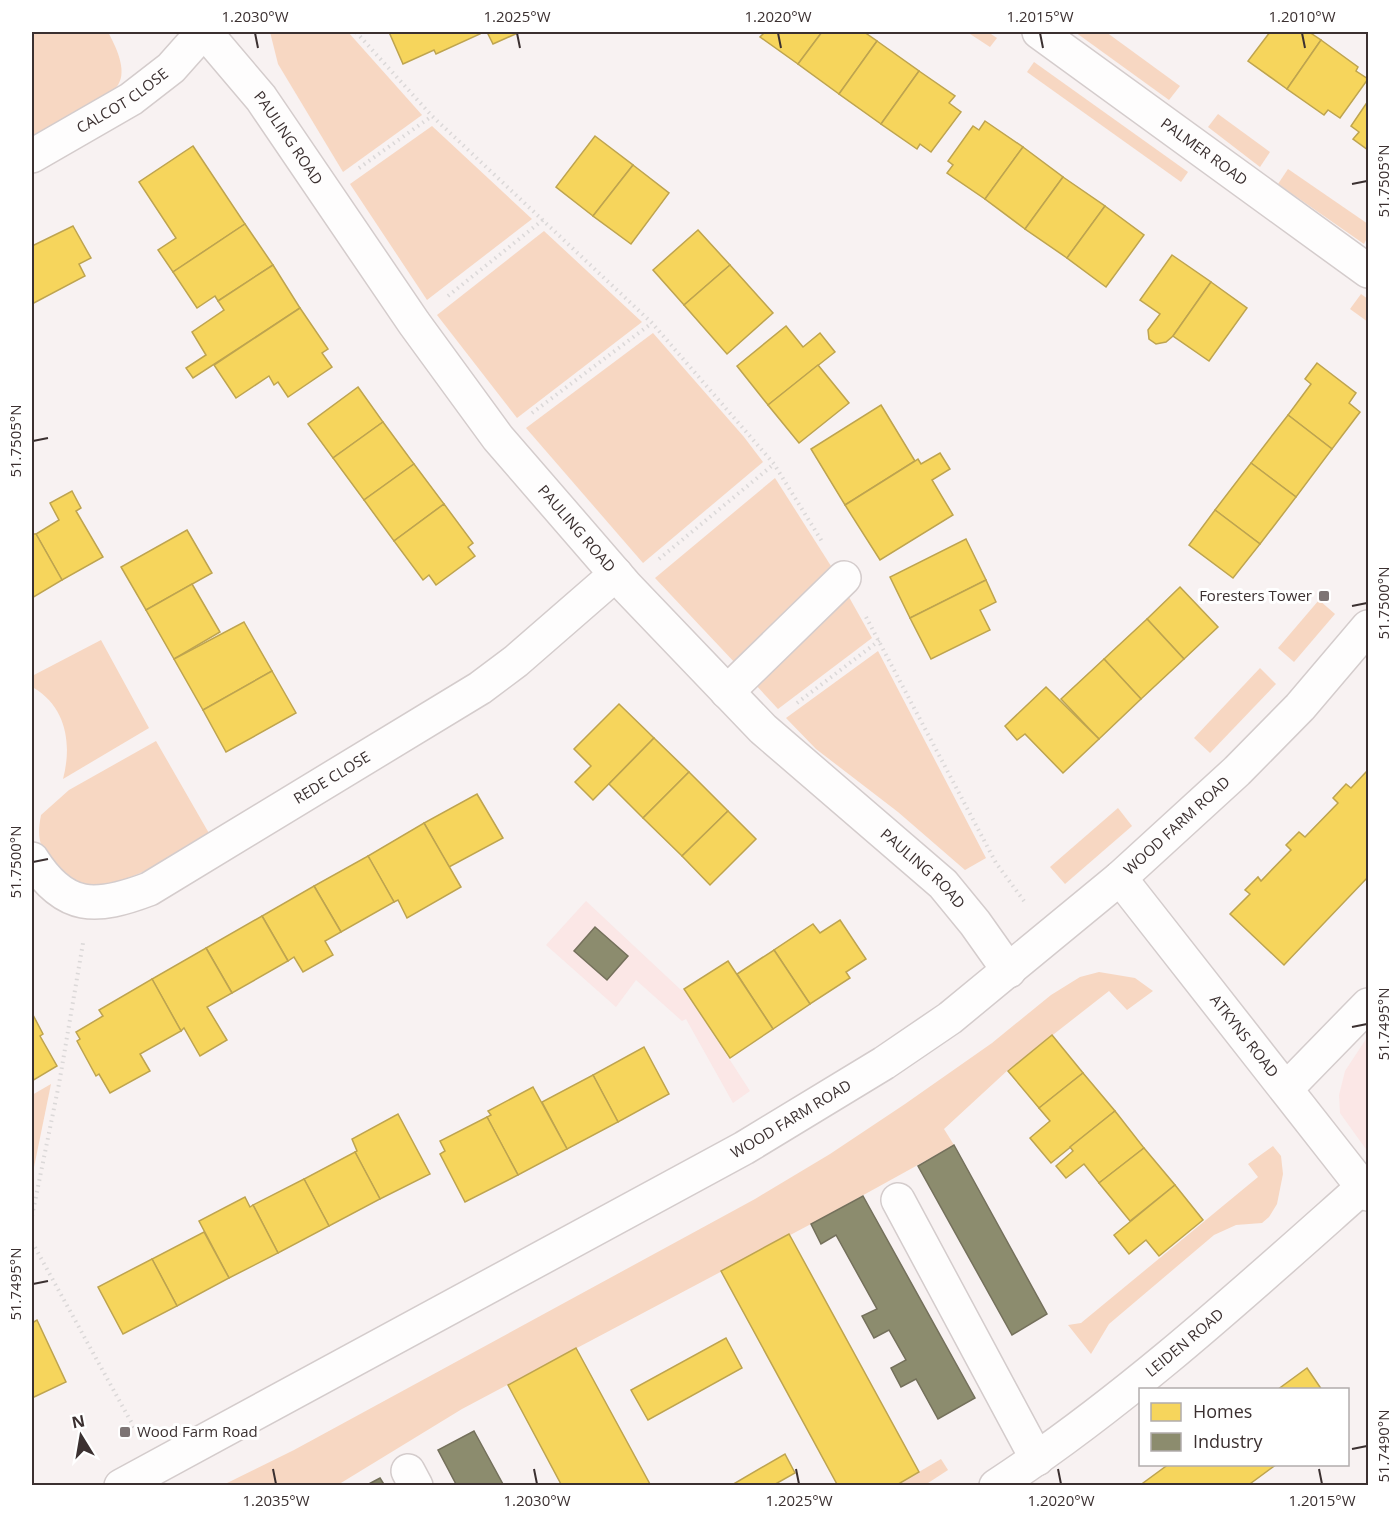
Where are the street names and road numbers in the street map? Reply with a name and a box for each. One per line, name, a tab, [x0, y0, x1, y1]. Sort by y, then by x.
street label: CALCOT CLOSE	[73, 63, 172, 137]
street label: PAULING ROAD	[250, 86, 328, 188]
street label: PALMER ROAD	[1157, 113, 1252, 189]
street label: PAULING ROAD	[534, 480, 620, 576]
street label: REDE CLOSE	[289, 746, 374, 808]
street label: WOOD FARM ROAD	[1119, 771, 1234, 879]
street label: PAULING ROAD	[877, 824, 970, 912]
street label: ATKYNS ROAD	[1206, 990, 1284, 1081]
street label: WOOD FARM ROAD	[727, 1074, 855, 1162]
street label: LEIDEN ROAD	[1141, 1304, 1227, 1381]

